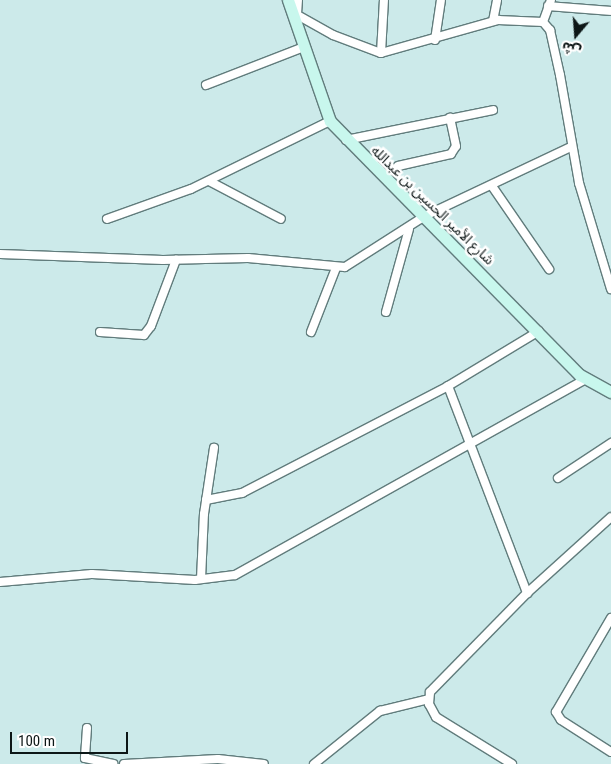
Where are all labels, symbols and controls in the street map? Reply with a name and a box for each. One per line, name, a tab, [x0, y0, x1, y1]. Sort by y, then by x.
north arrow	[551, 10, 601, 60]
text: ش	[560, 39, 583, 60]
street label: شارع الأمير الحسين بن عبدالله	[368, 142, 498, 268]
scale bar	[12, 722, 130, 754]
text: 100 m	[18, 732, 55, 750]

